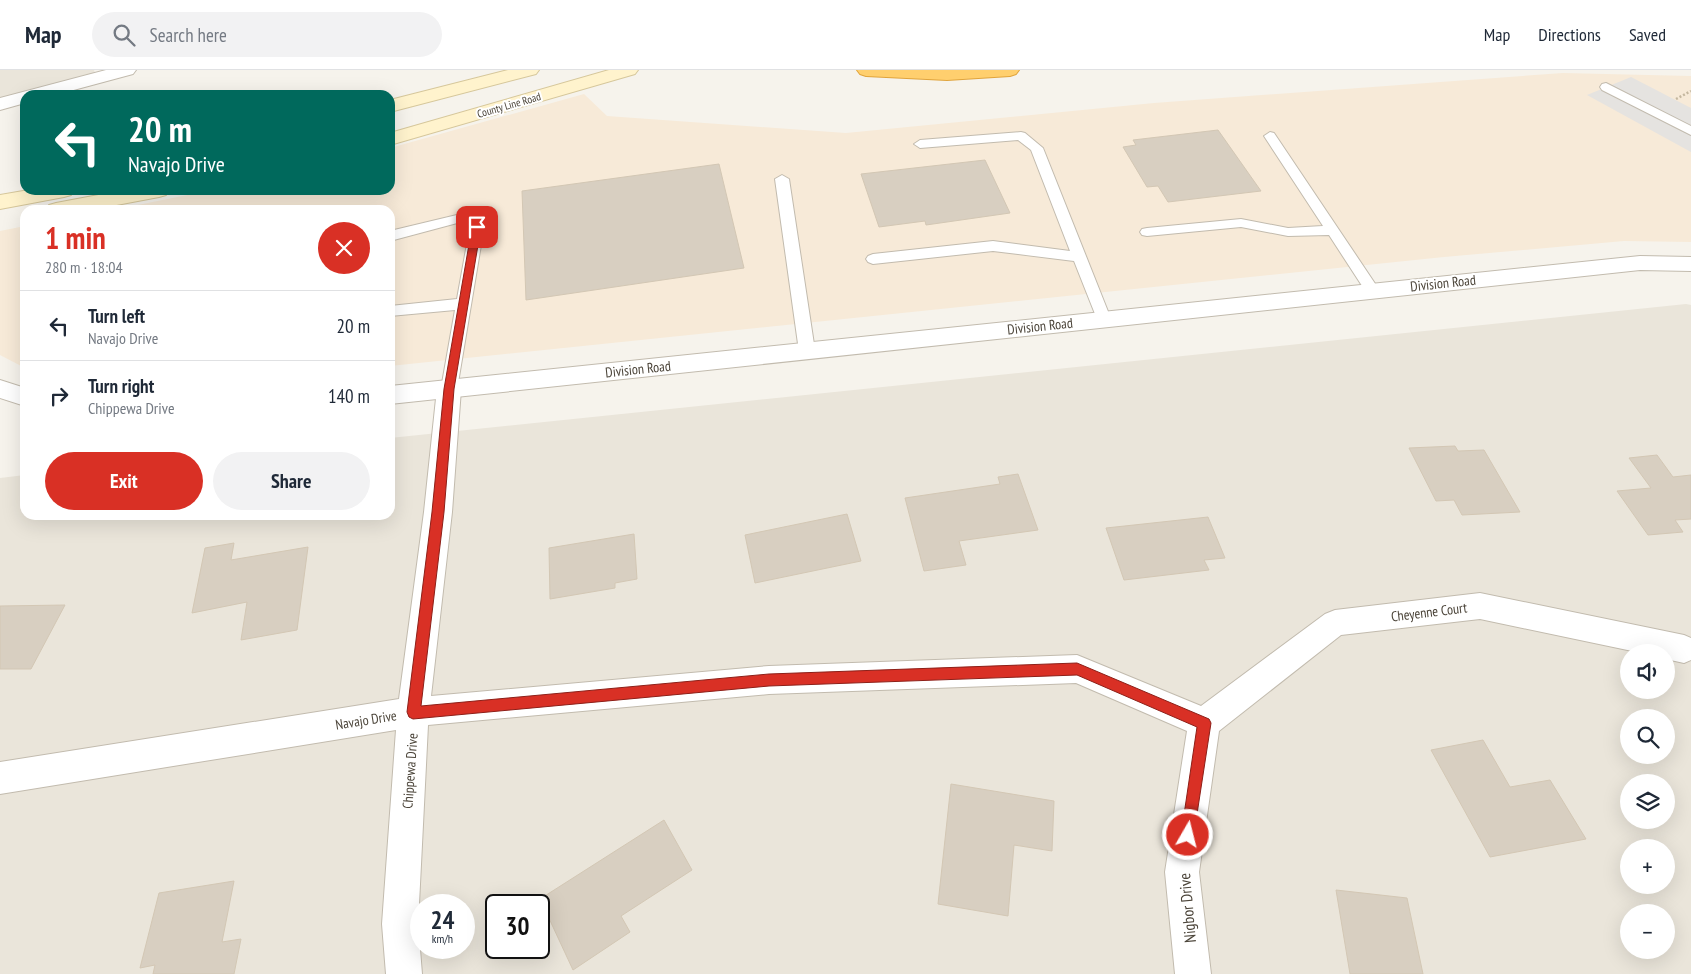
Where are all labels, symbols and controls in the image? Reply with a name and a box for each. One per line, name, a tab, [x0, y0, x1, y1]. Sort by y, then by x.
search box	[92, 12, 442, 57]
text: Map	[25, 19, 62, 50]
icon: search	[110, 21, 138, 49]
text: Search here	[150, 23, 227, 47]
text: Map	[1484, 23, 1510, 46]
text: Directions	[1538, 23, 1601, 46]
text: Saved	[1629, 23, 1666, 46]
street label: County Line Road	[476, 89, 543, 121]
text: 20 m	[128, 106, 192, 152]
icon: left	[45, 110, 110, 175]
text: Navajo Drive	[128, 150, 225, 178]
pin	[456, 206, 498, 248]
icon: arrive	[463, 213, 491, 241]
text: 1 min	[45, 218, 106, 257]
button: close	[318, 222, 370, 274]
text: 280 m · 18:04	[45, 257, 123, 277]
street label: Division Road	[1409, 271, 1477, 295]
text: Turn left	[88, 304, 145, 328]
icon: left	[45, 312, 73, 340]
text: 20 m	[337, 314, 370, 338]
street label: Division Road	[1006, 314, 1074, 338]
text: Navajo Drive	[88, 328, 158, 348]
street label: Division Road	[604, 357, 672, 381]
text: Turn right	[88, 374, 154, 398]
icon: right	[45, 382, 73, 410]
text: 140 m	[328, 384, 370, 408]
text: Chippewa Drive	[88, 398, 175, 418]
button: Exit	[45, 452, 203, 510]
button: Share	[213, 452, 370, 510]
street label: Cheyenne Court	[1390, 598, 1468, 626]
map controls	[1620, 644, 1675, 959]
button: sound	[1620, 644, 1675, 699]
street label: Navajo Drive	[334, 706, 398, 734]
button: search	[1620, 709, 1675, 764]
street label: Chippewa Drive	[398, 732, 422, 809]
button: layers	[1620, 774, 1675, 829]
position arrow	[1161, 808, 1213, 860]
button: +	[1620, 839, 1675, 894]
street label: Nigbor Drive	[1174, 872, 1200, 944]
speed limit sign: 30	[485, 894, 550, 959]
text: 24	[431, 904, 454, 936]
button: −	[1620, 904, 1675, 959]
text: km/h	[432, 931, 453, 946]

